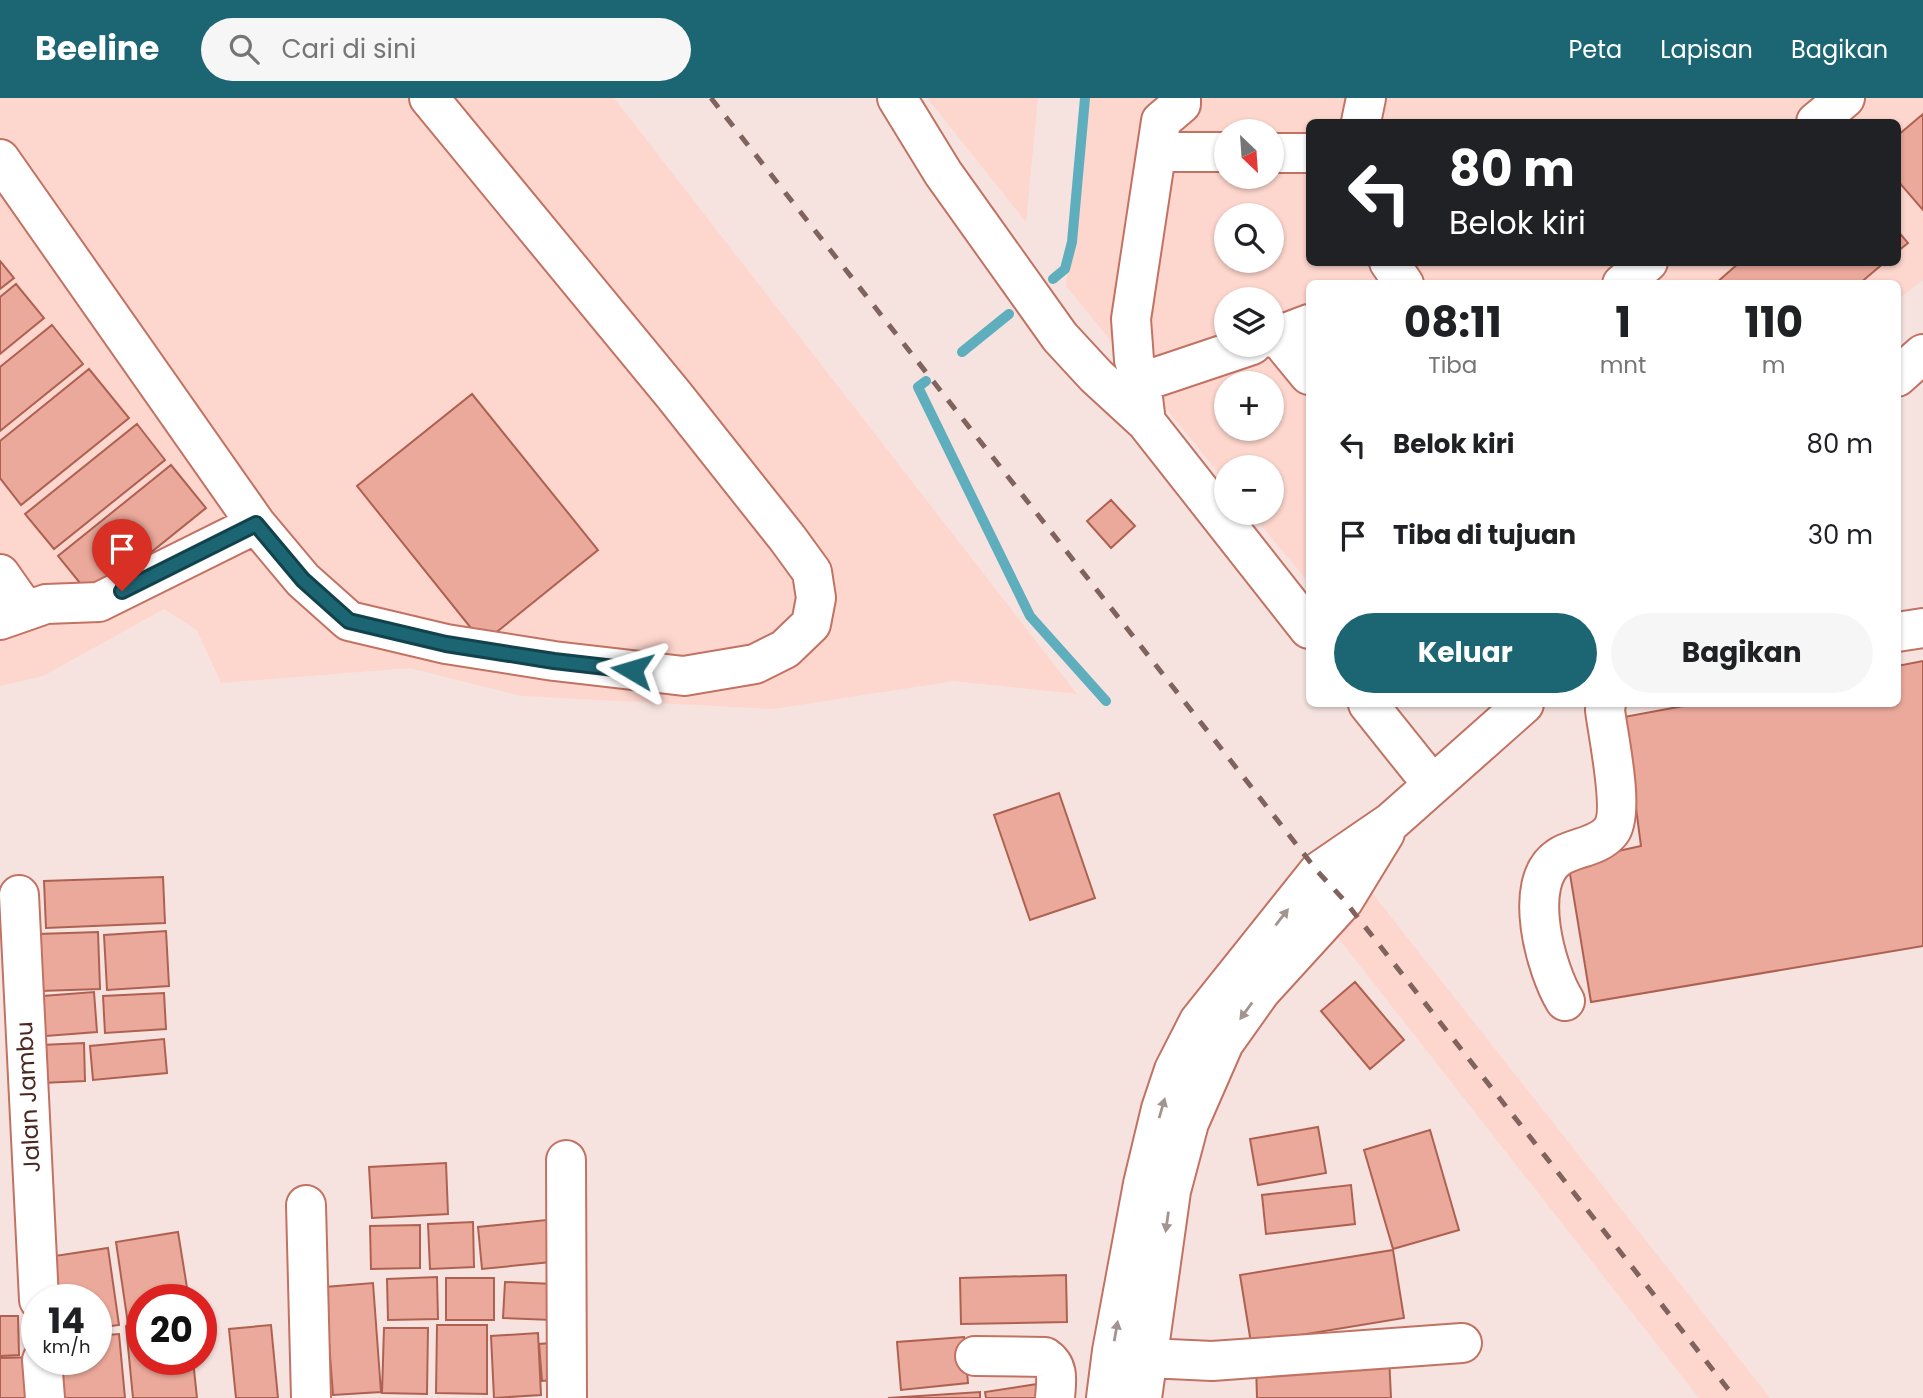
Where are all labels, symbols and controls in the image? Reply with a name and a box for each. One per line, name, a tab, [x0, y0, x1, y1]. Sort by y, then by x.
search box	[201, 18, 691, 81]
text: Beeline	[35, 25, 159, 72]
icon: search	[225, 30, 263, 68]
text: Cari di sini	[281, 31, 416, 67]
text: Peta	[1568, 33, 1622, 66]
text: Lapisan	[1660, 33, 1753, 66]
text: Bagikan	[1791, 33, 1888, 66]
north arrow	[1214, 119, 1284, 189]
map controls	[1214, 119, 1284, 525]
text: 80 m	[1449, 135, 1575, 203]
icon: left	[1334, 147, 1425, 238]
text: Belok kiri	[1449, 200, 1586, 245]
button: search	[1214, 203, 1284, 273]
button: layers	[1214, 287, 1284, 357]
text: 08:11	[1404, 293, 1502, 352]
text: 1	[1615, 293, 1631, 352]
text: 110	[1744, 293, 1803, 352]
text: Tiba	[1428, 349, 1477, 381]
text: mnt	[1600, 349, 1646, 381]
text: m	[1762, 349, 1786, 381]
button: +	[1214, 371, 1284, 441]
icon: left	[1334, 426, 1372, 464]
text: Belok kiri	[1393, 426, 1515, 462]
text: 80 m	[1807, 426, 1873, 462]
button: −	[1214, 455, 1284, 525]
icon: arrive	[1334, 517, 1372, 555]
text: Tiba di tujuan	[1393, 517, 1576, 553]
text: 30 m	[1808, 517, 1873, 553]
pin	[92, 519, 152, 591]
icon: arrive	[103, 530, 141, 568]
button: Keluar	[1334, 613, 1597, 693]
button: Bagikan	[1611, 613, 1873, 693]
position arrow	[595, 633, 669, 707]
one-way arrow	[1274, 909, 1289, 927]
one-way arrow	[1239, 1002, 1253, 1020]
street label: Jalan Jambu	[8, 1021, 48, 1173]
one-way arrow	[1157, 1097, 1168, 1119]
one-way arrow	[1161, 1211, 1172, 1233]
speed limit sign: 20	[126, 1284, 217, 1375]
text: 14	[48, 1296, 85, 1345]
one-way arrow	[1111, 1319, 1122, 1341]
text: km/h	[43, 1334, 90, 1359]

